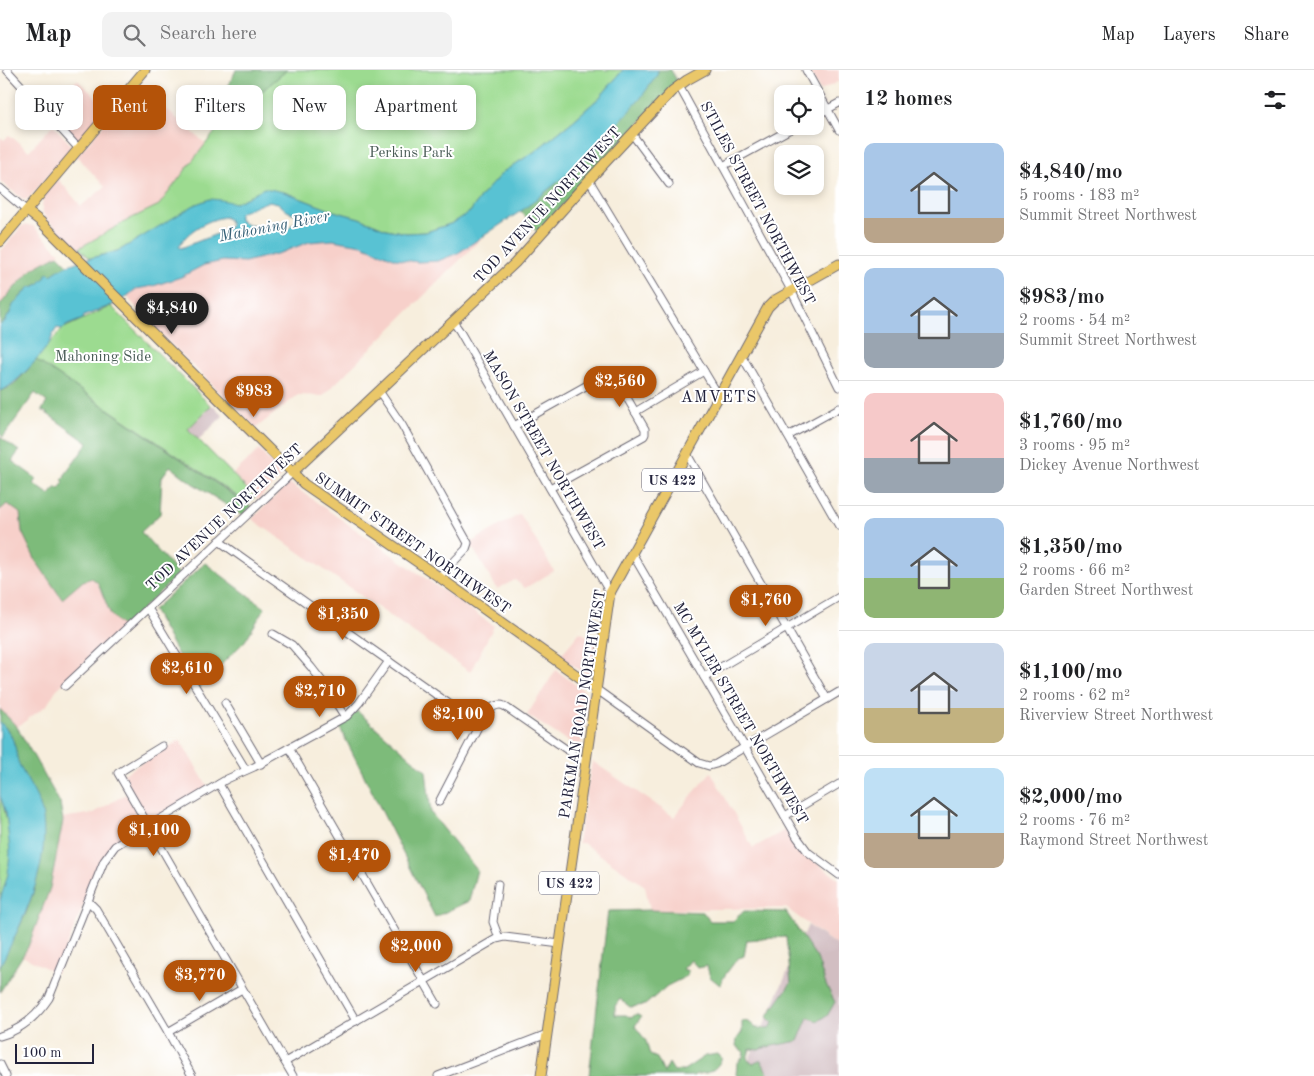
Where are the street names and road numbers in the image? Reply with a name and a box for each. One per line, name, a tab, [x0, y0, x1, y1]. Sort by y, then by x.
street label: STILES STREET NORTHWEST	[697, 100, 817, 308]
street label: TOD AVENUE NORTHWEST	[472, 125, 624, 287]
street label: MASON STREET NORTHWEST	[479, 348, 606, 553]
street label: TOD AVENUE NORTHWEST	[144, 442, 306, 594]
road number: US 422	[642, 468, 702, 492]
street label: SUMMIT STREET NORTHWEST	[312, 471, 513, 618]
street label: PARKMAN ROAD NORTHWEST	[558, 589, 609, 820]
street label: MC MYLER STREET NORTHWEST	[670, 600, 810, 827]
road number: US 422	[539, 871, 599, 894]

